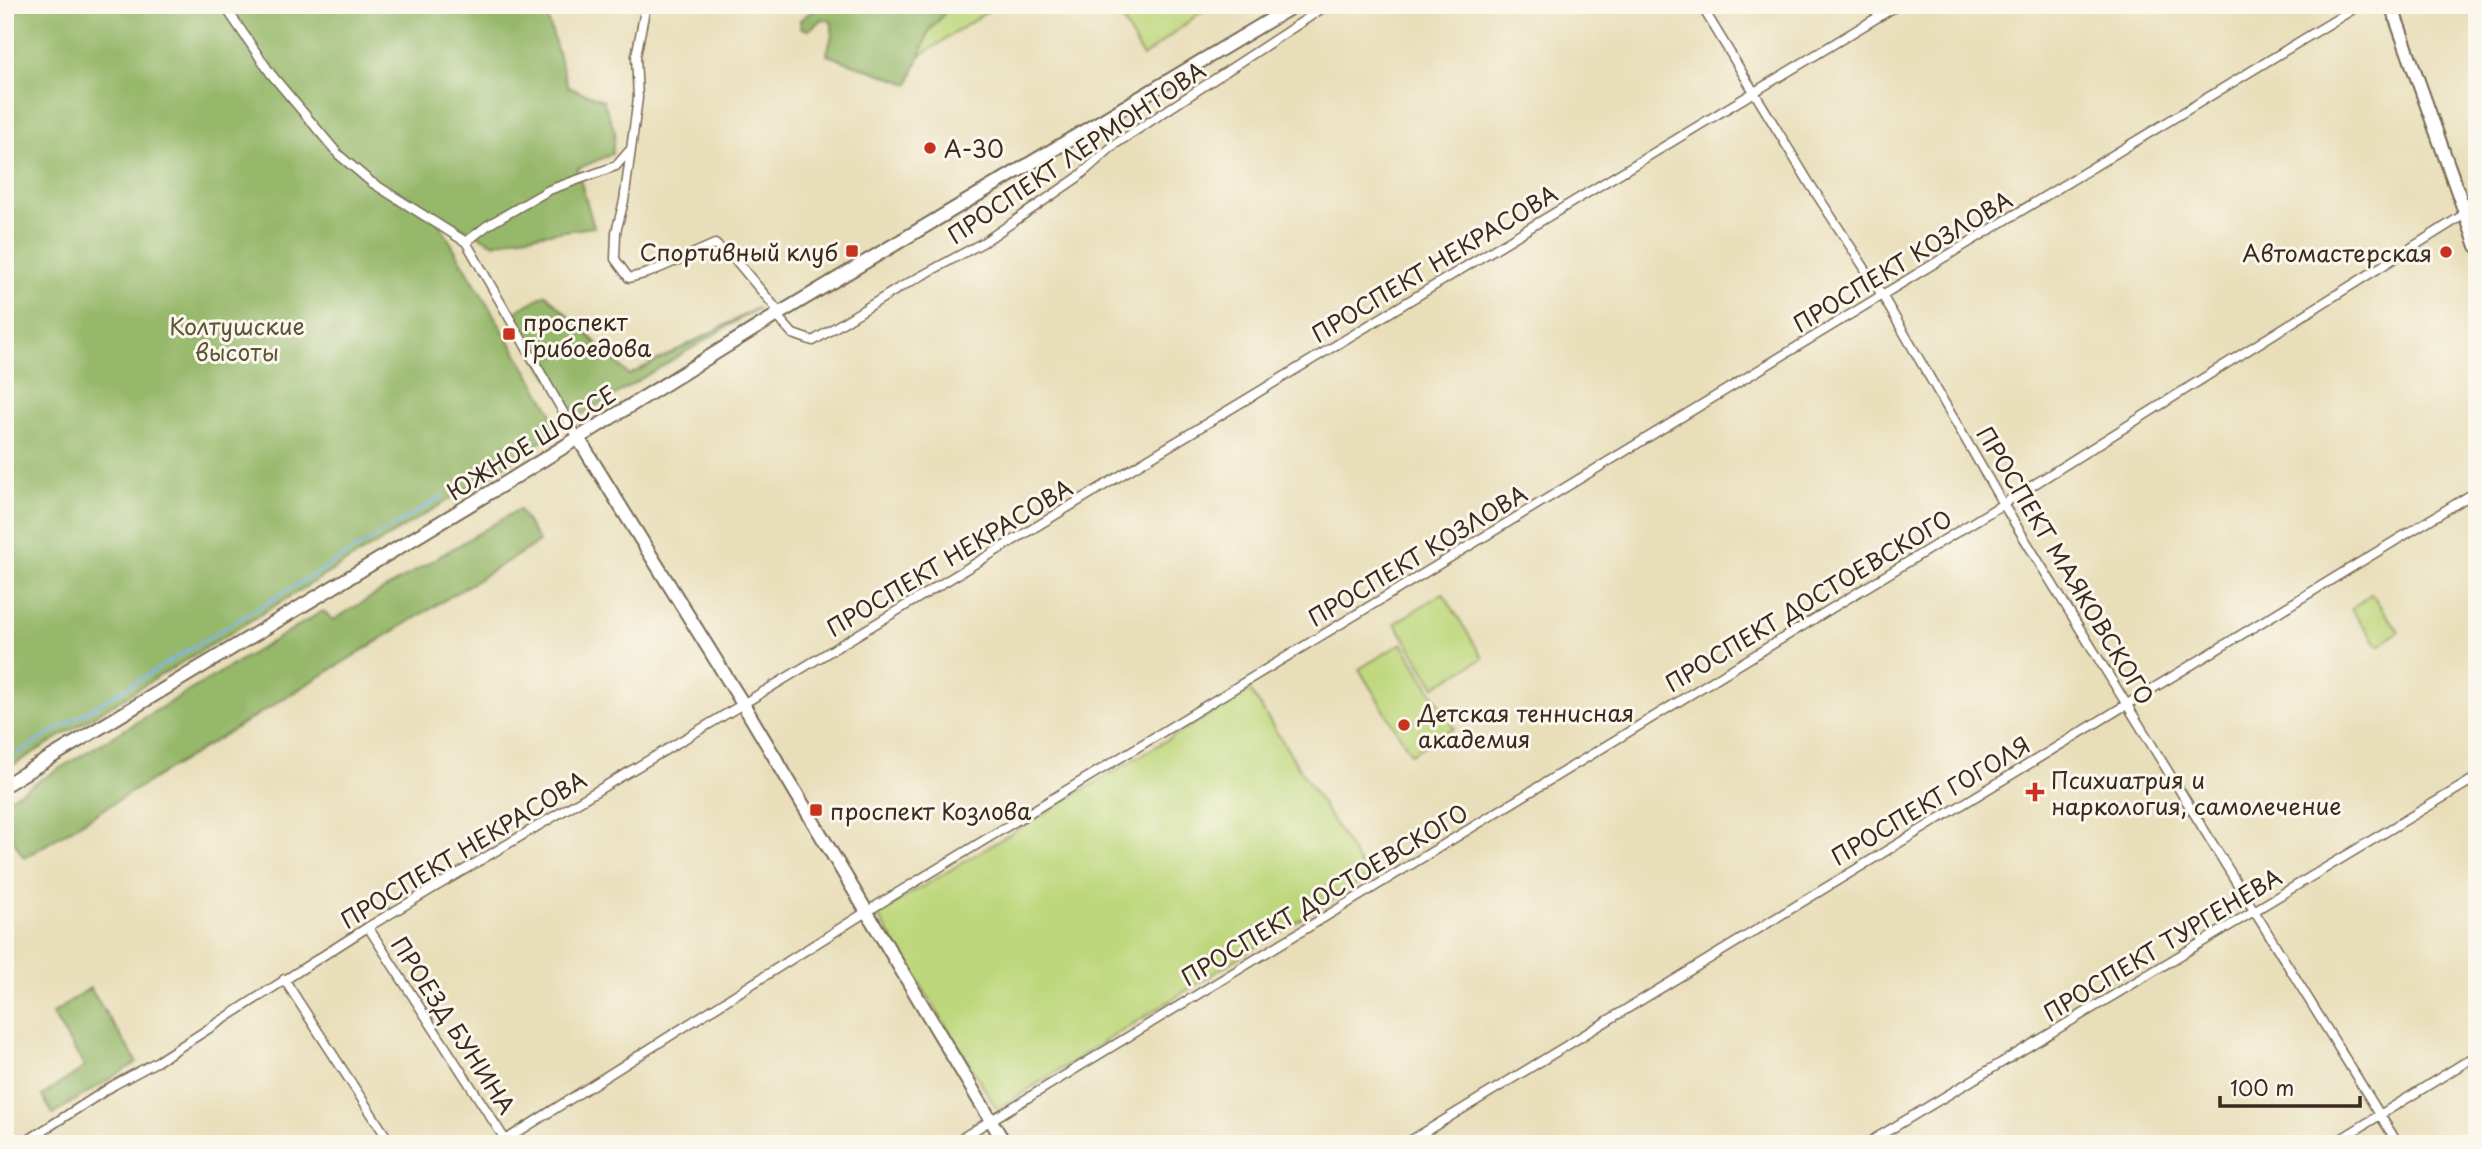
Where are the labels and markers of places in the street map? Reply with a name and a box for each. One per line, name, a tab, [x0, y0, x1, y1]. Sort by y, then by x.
place label: А-30	[944, 131, 1004, 166]
marker: А-30	[922, 140, 938, 156]
place label: Спортивный клуб	[640, 234, 838, 269]
place label: Автомастерская	[2242, 235, 2432, 270]
marker: Спортивный клуб	[844, 243, 860, 259]
marker: Автомастерская	[2438, 244, 2454, 260]
place label: проспект Грибоедова	[523, 304, 652, 365]
marker: проспект Грибоедова	[501, 326, 517, 342]
place label: Детская теннисная академия	[1417, 695, 1634, 756]
marker: Детская теннисная академия	[1396, 717, 1412, 733]
place label: Психиатрия и наркология, самолечение	[2051, 762, 2341, 823]
marker: Психиатрия и наркология, самолечение	[2025, 782, 2045, 802]
place label: проспект Козлова	[830, 793, 1032, 828]
marker: проспект Козлова	[808, 802, 824, 818]

